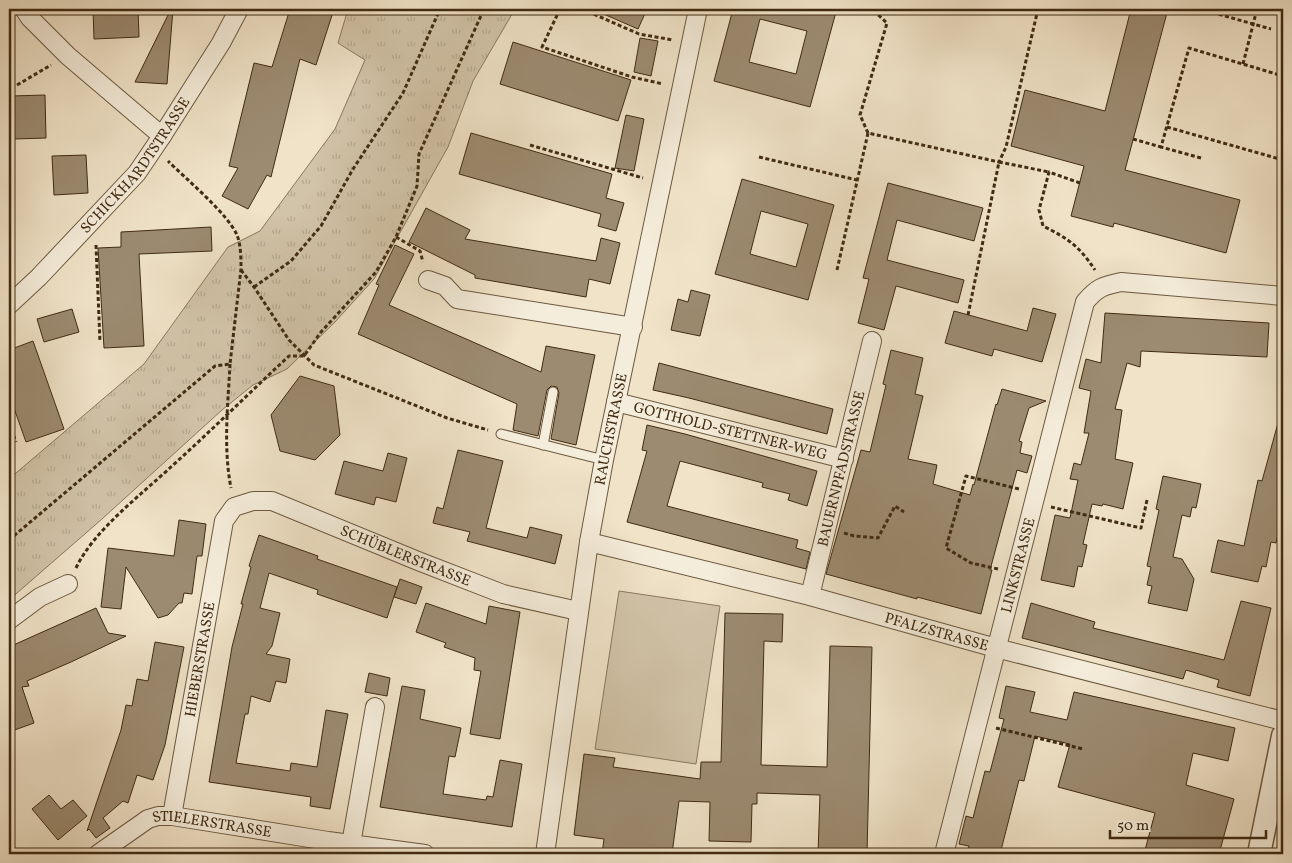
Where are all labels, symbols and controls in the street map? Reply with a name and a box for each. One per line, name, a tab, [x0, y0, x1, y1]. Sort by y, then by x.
street label: SCHICKHARDTSTRASSE	[76, 94, 196, 239]
street label: RAUCHSTRASSE	[591, 371, 634, 487]
street label: BAUERNPFADSTRASSE	[813, 389, 871, 549]
street label: GOTTHOLD-STETTNER-WEG	[631, 398, 829, 466]
street label: LINKSTRASSE	[997, 516, 1041, 615]
street label: SCHÜBLERSTRASSE	[337, 521, 473, 592]
street label: HIEBERSTRASSE	[181, 600, 222, 719]
street label: PFALZSTRASSE	[882, 608, 991, 657]
street label: STIELERSTRASSE	[150, 807, 273, 844]
scale bar	[1110, 808, 1266, 840]
text: 50 m	[1117, 816, 1149, 837]

